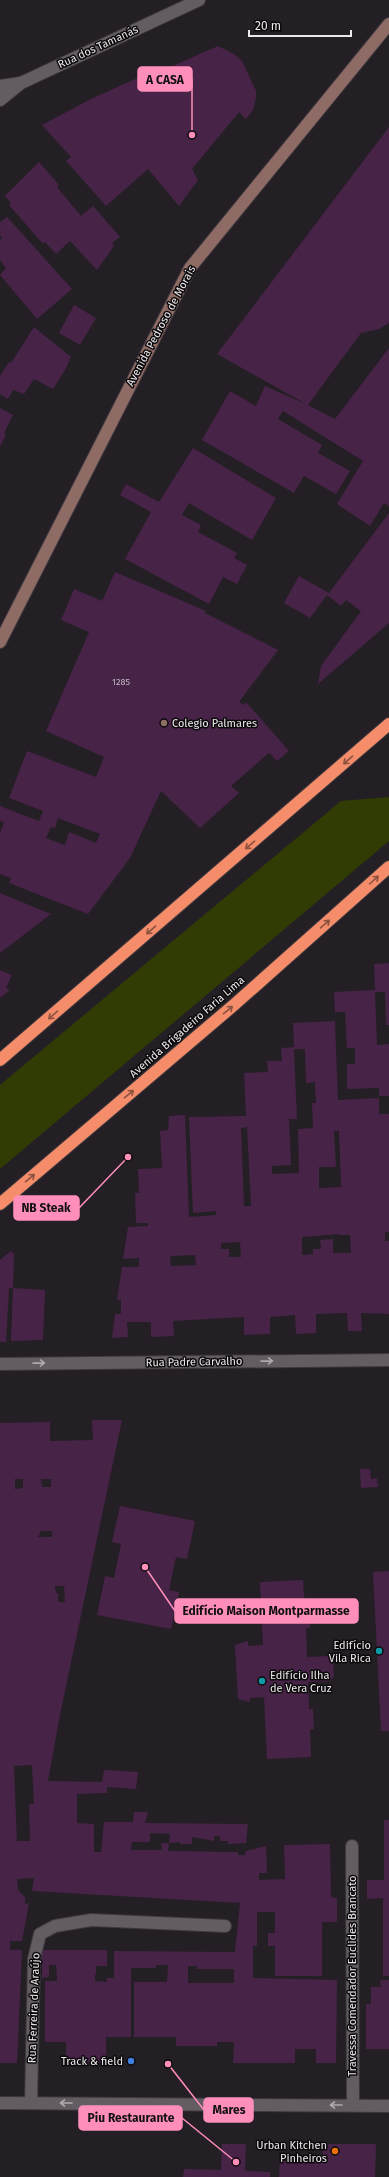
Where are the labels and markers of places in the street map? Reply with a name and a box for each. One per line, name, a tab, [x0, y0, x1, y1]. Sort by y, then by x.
callout: A CASA	[138, 67, 192, 91]
place label: Colegio Palmares	[172, 717, 257, 730]
marker: Colegio Palmares	[159, 718, 169, 728]
callout: NB Steak	[14, 1196, 79, 1220]
callout: Edifício Maison Montparmasse	[175, 1599, 358, 1623]
place label: Edifício Vila Rica	[329, 1639, 371, 1665]
marker: Edifício Vila Rica	[374, 1646, 384, 1656]
place label: Edifício Ilha de Vera Cruz	[270, 1669, 332, 1695]
marker: Edifício Ilha de Vera Cruz	[257, 1676, 267, 1686]
place label: Track & field	[61, 2055, 123, 2068]
marker: Track & field	[126, 2056, 136, 2066]
callout: Mares	[204, 2098, 253, 2122]
callout: Piu Restaurante	[79, 2106, 182, 2130]
place label: Urban Kitchen Pinheiros	[256, 2139, 327, 2165]
marker: Urban Kitchen Pinheiros	[330, 2146, 340, 2156]

